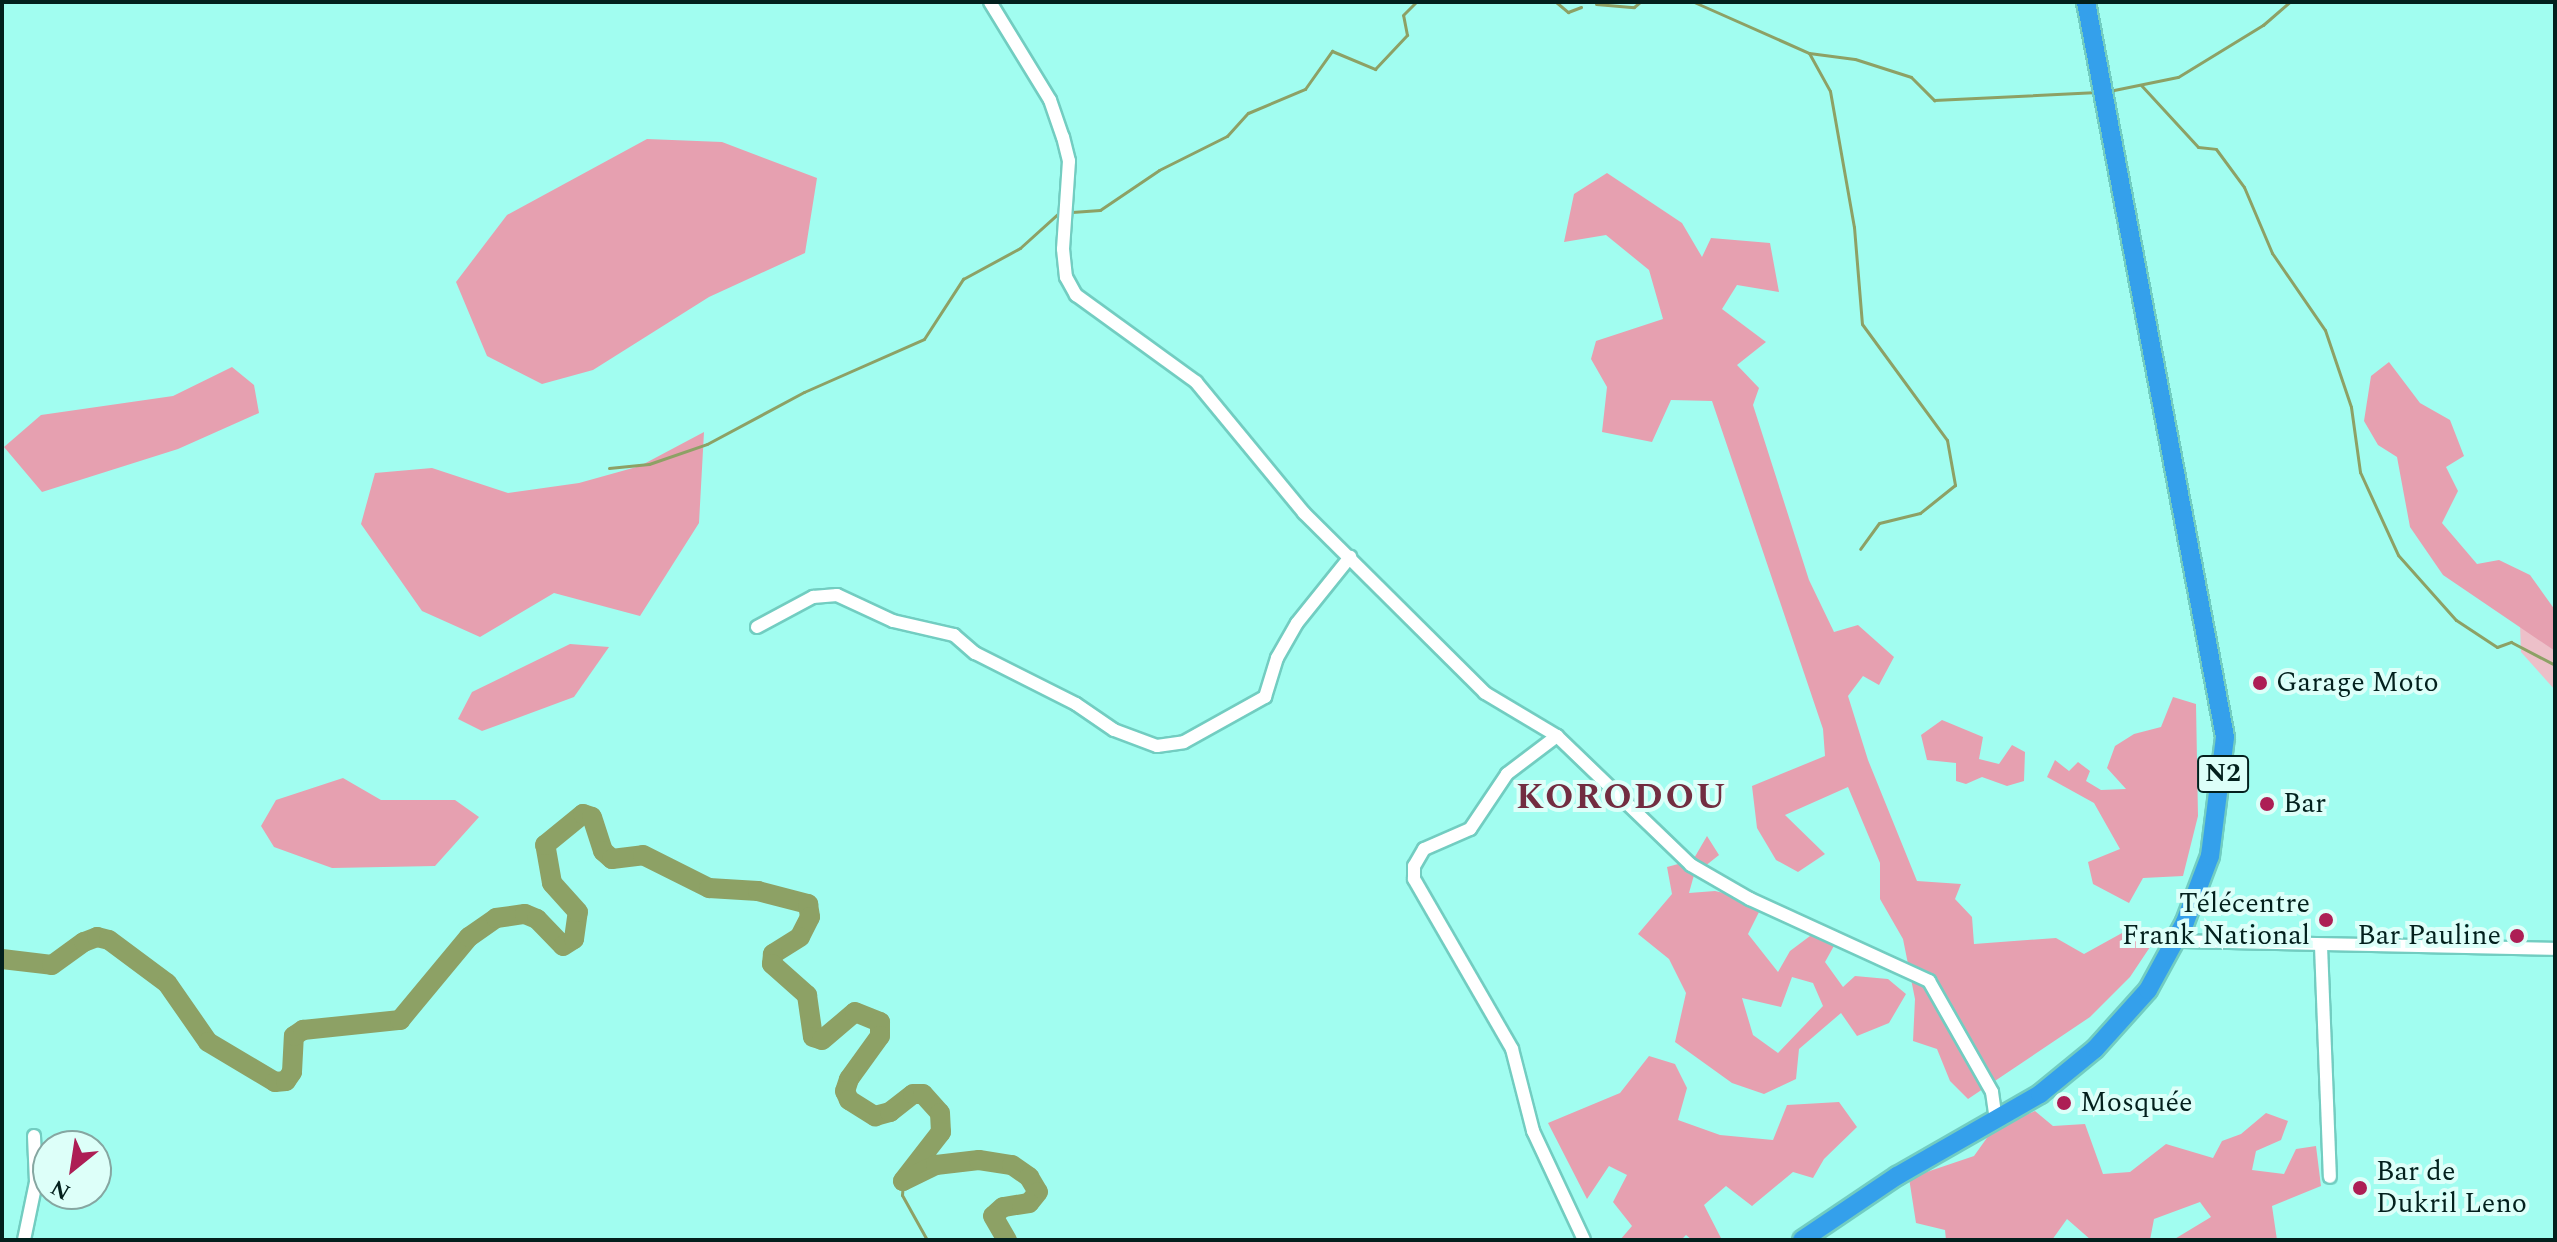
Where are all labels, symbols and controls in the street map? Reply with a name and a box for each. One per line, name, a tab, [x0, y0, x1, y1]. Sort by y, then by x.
place label: Garage Moto	[2276, 666, 2439, 700]
marker: Garage Moto	[2251, 674, 2269, 692]
road number: N2	[2197, 752, 2249, 796]
district label: KORODOU	[1516, 776, 1728, 820]
place label: Bar	[2283, 787, 2326, 821]
marker: Bar	[2258, 795, 2276, 813]
place label: Télécentre Frank National	[2122, 887, 2310, 953]
marker: Télécentre Frank National	[2317, 911, 2335, 929]
place label: Bar Pauline	[2357, 919, 2501, 953]
marker: Bar Pauline	[2508, 927, 2526, 945]
place label: Mosquée	[2080, 1086, 2193, 1120]
marker: Mosquée	[2055, 1094, 2073, 1112]
north arrow	[32, 1130, 112, 1210]
place label: Bar de Dukril Leno	[2376, 1155, 2527, 1221]
text: N	[45, 1171, 77, 1208]
marker: Bar de Dukril Leno	[2351, 1179, 2369, 1197]

